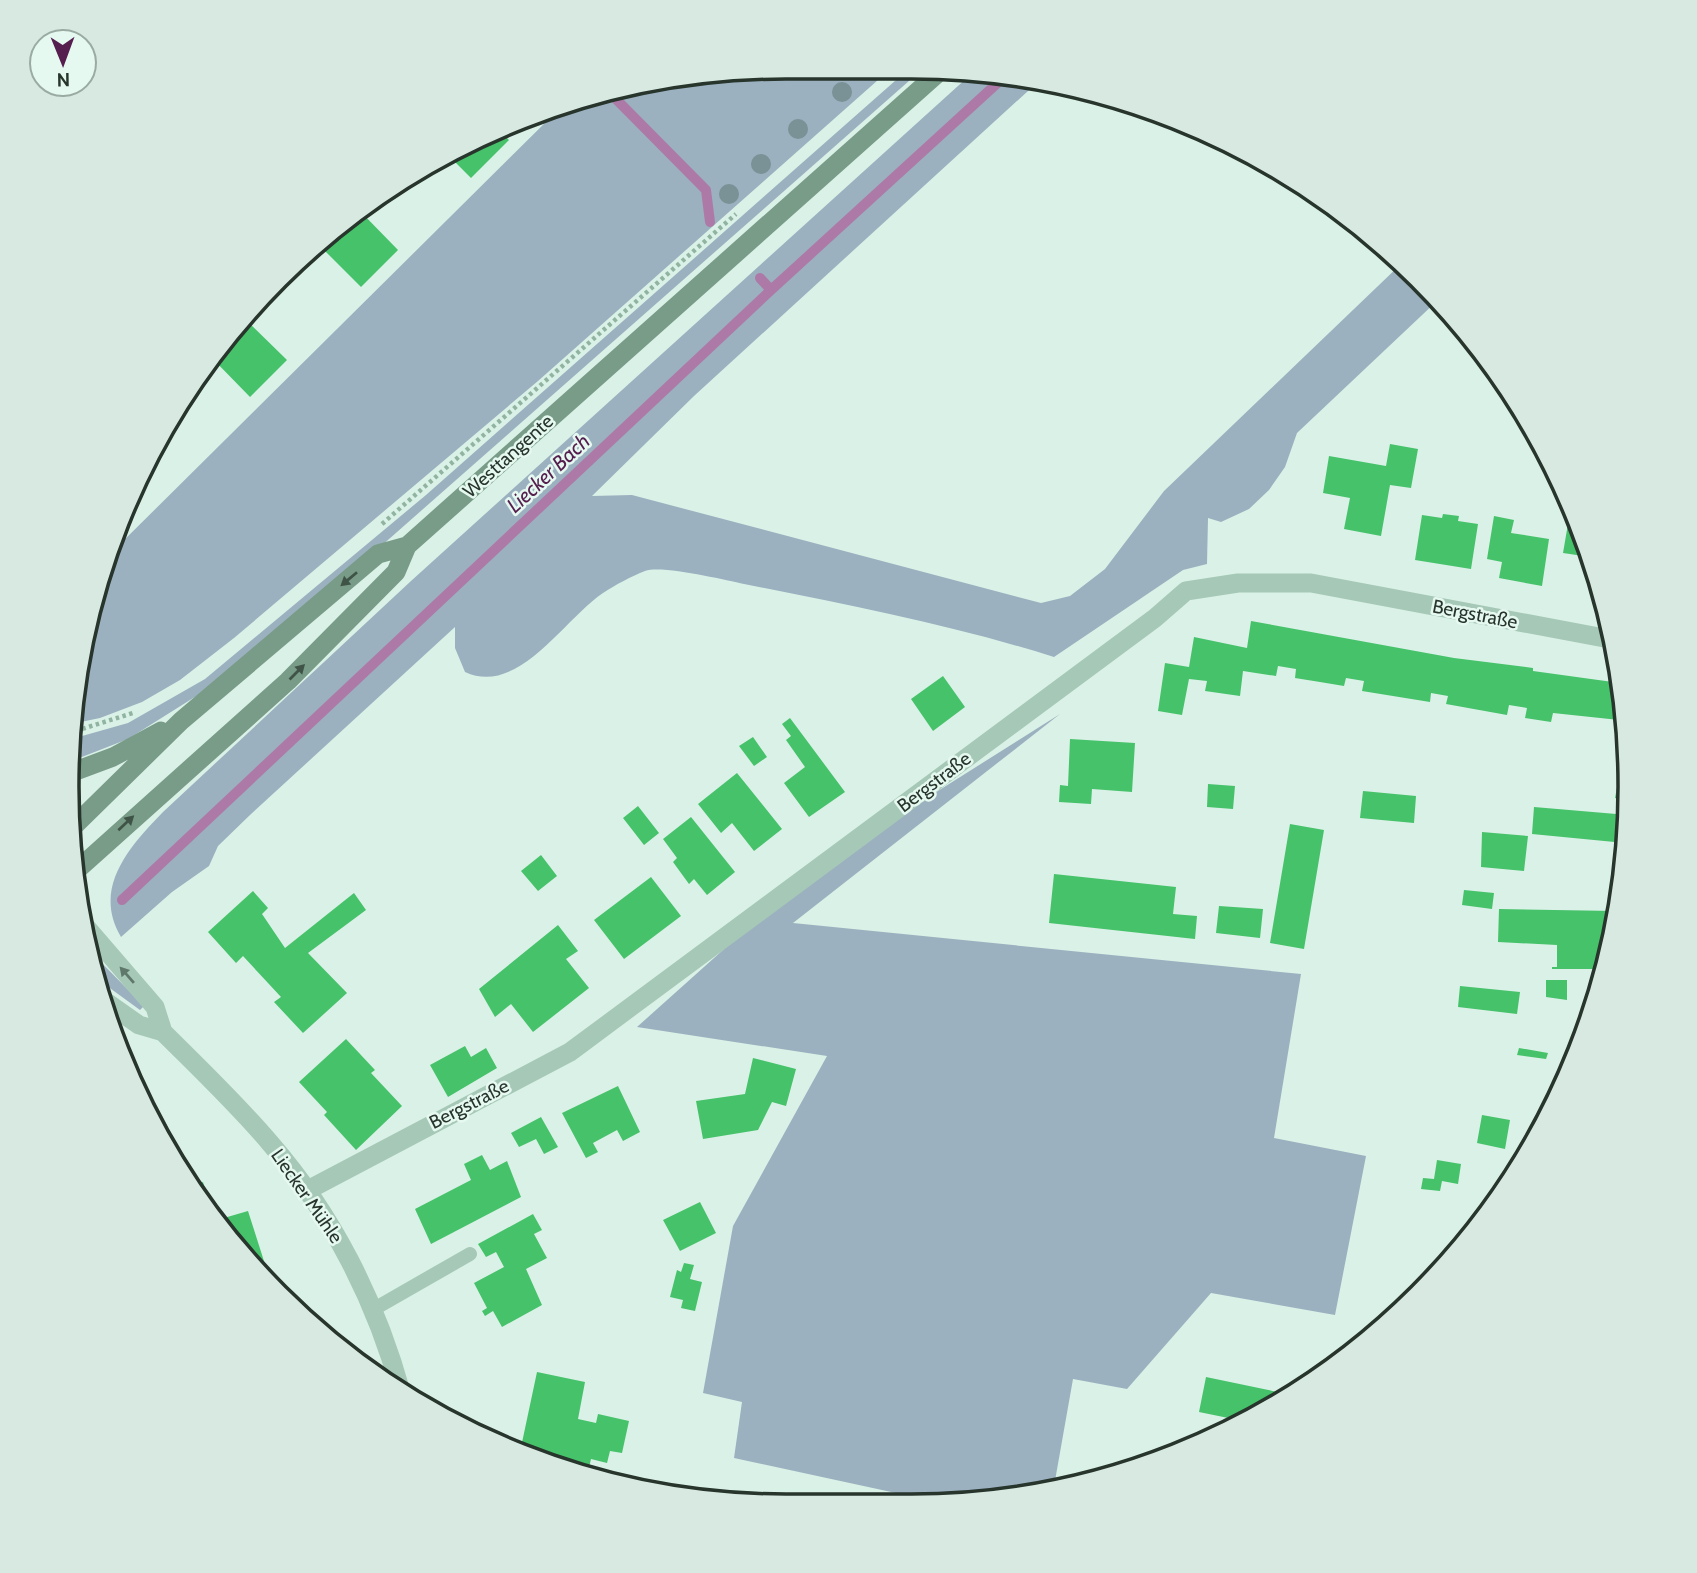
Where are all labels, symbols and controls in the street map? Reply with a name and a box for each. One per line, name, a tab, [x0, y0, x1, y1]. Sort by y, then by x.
north arrow	[28, 28, 98, 98]
text: N	[56, 68, 70, 91]
street label: Westtangente	[458, 409, 558, 502]
water label: Liecker Bach	[501, 428, 595, 518]
one-way arrow	[340, 571, 358, 587]
street label: Bergstraße	[1430, 594, 1520, 634]
one-way arrow	[288, 664, 305, 681]
street label: Bergstraße	[893, 747, 976, 817]
one-way arrow	[117, 815, 134, 831]
one-way arrow	[119, 966, 135, 984]
street label: Bergstraße	[425, 1074, 513, 1134]
street label: Liecker Mühle	[266, 1145, 348, 1248]

